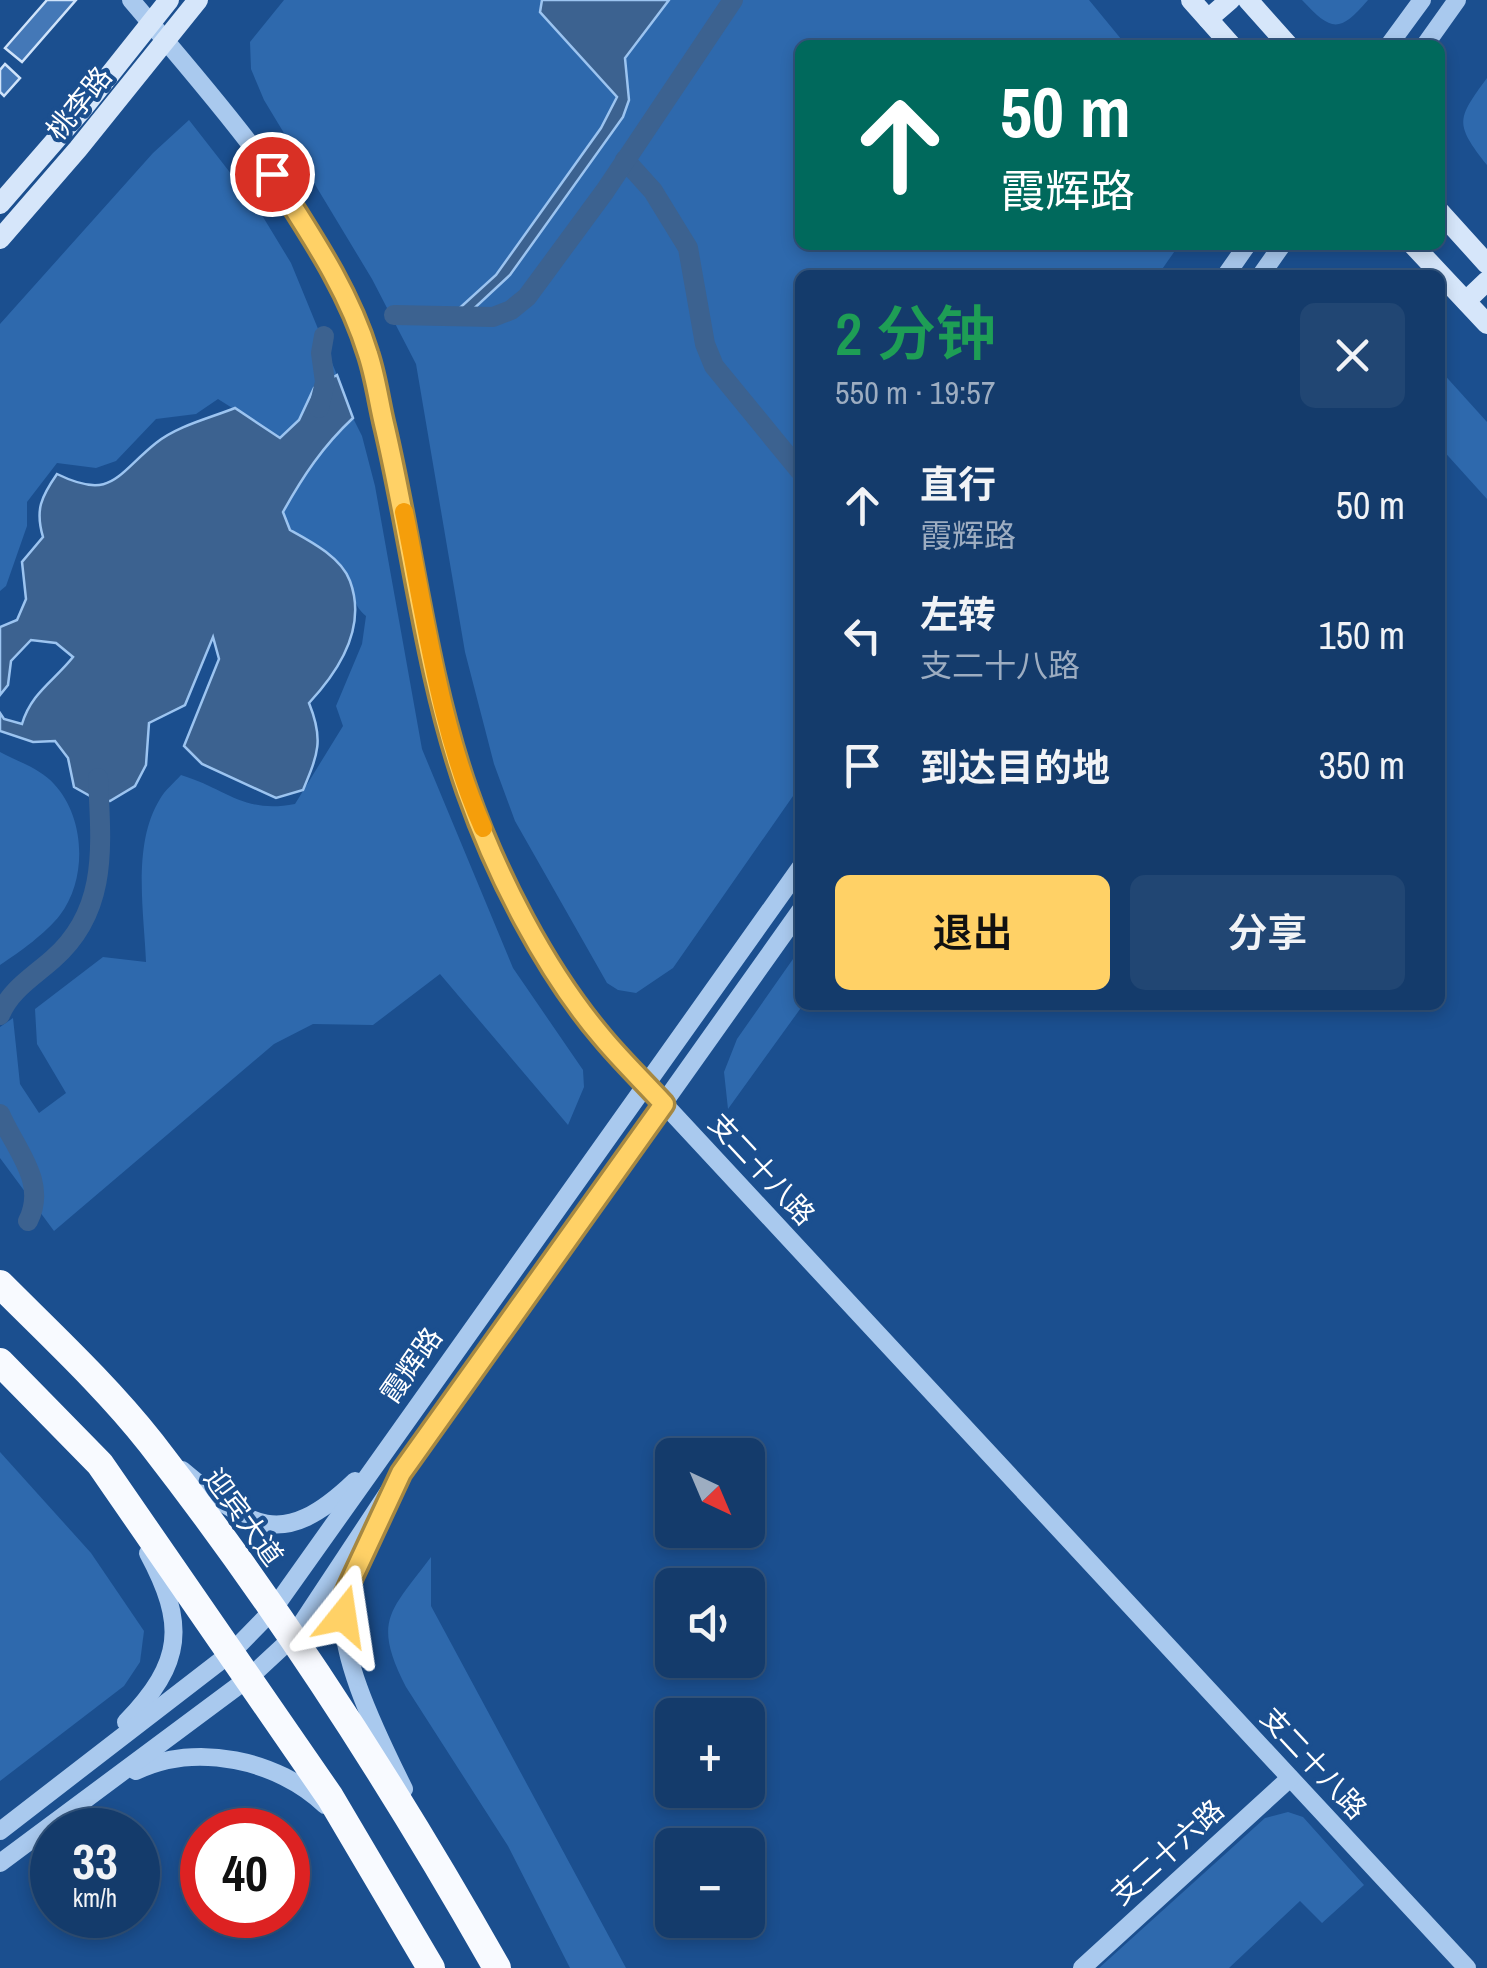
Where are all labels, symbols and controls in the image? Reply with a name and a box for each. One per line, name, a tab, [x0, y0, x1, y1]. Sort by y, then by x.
street label: 桃李路	[38, 58, 120, 148]
text: 50 m	[1000, 65, 1131, 159]
icon: ahead	[835, 80, 965, 210]
pin	[230, 132, 315, 217]
icon: arrive	[245, 147, 300, 202]
text: 霞辉路	[1000, 160, 1135, 221]
text: 2 分钟	[835, 293, 996, 374]
button: close	[1300, 303, 1405, 408]
text: 550 m · 19:57	[835, 371, 995, 414]
text: 直行	[920, 459, 996, 510]
icon: ahead	[835, 478, 890, 533]
text: 50 m	[1336, 480, 1405, 531]
text: 霞辉路	[920, 514, 1016, 557]
text: 左转	[920, 589, 996, 640]
icon: left	[835, 608, 890, 663]
text: 150 m	[1318, 610, 1405, 661]
text: 支二十八路	[920, 644, 1080, 687]
icon: arrive	[835, 738, 890, 793]
text: 350 m	[1318, 740, 1405, 791]
text: 到达目的地	[920, 742, 1110, 793]
button: 退出	[835, 875, 1110, 990]
button: 分享	[1130, 875, 1405, 990]
street label: 支二十八路	[700, 1105, 824, 1233]
street label: 霞辉路	[371, 1320, 451, 1410]
north arrow	[655, 1438, 765, 1548]
map controls	[655, 1438, 765, 1938]
street label: 迎宾大道	[196, 1461, 292, 1573]
position arrow	[291, 1564, 395, 1668]
button: sound	[655, 1568, 765, 1678]
button: +	[655, 1698, 765, 1808]
street label: 支二十八路	[1252, 1699, 1376, 1827]
street label: 支二十六路	[1102, 1791, 1232, 1913]
speed limit sign: 40	[180, 1808, 310, 1938]
text: 33	[72, 1827, 118, 1895]
button: −	[655, 1828, 765, 1938]
text: km/h	[73, 1881, 117, 1915]

